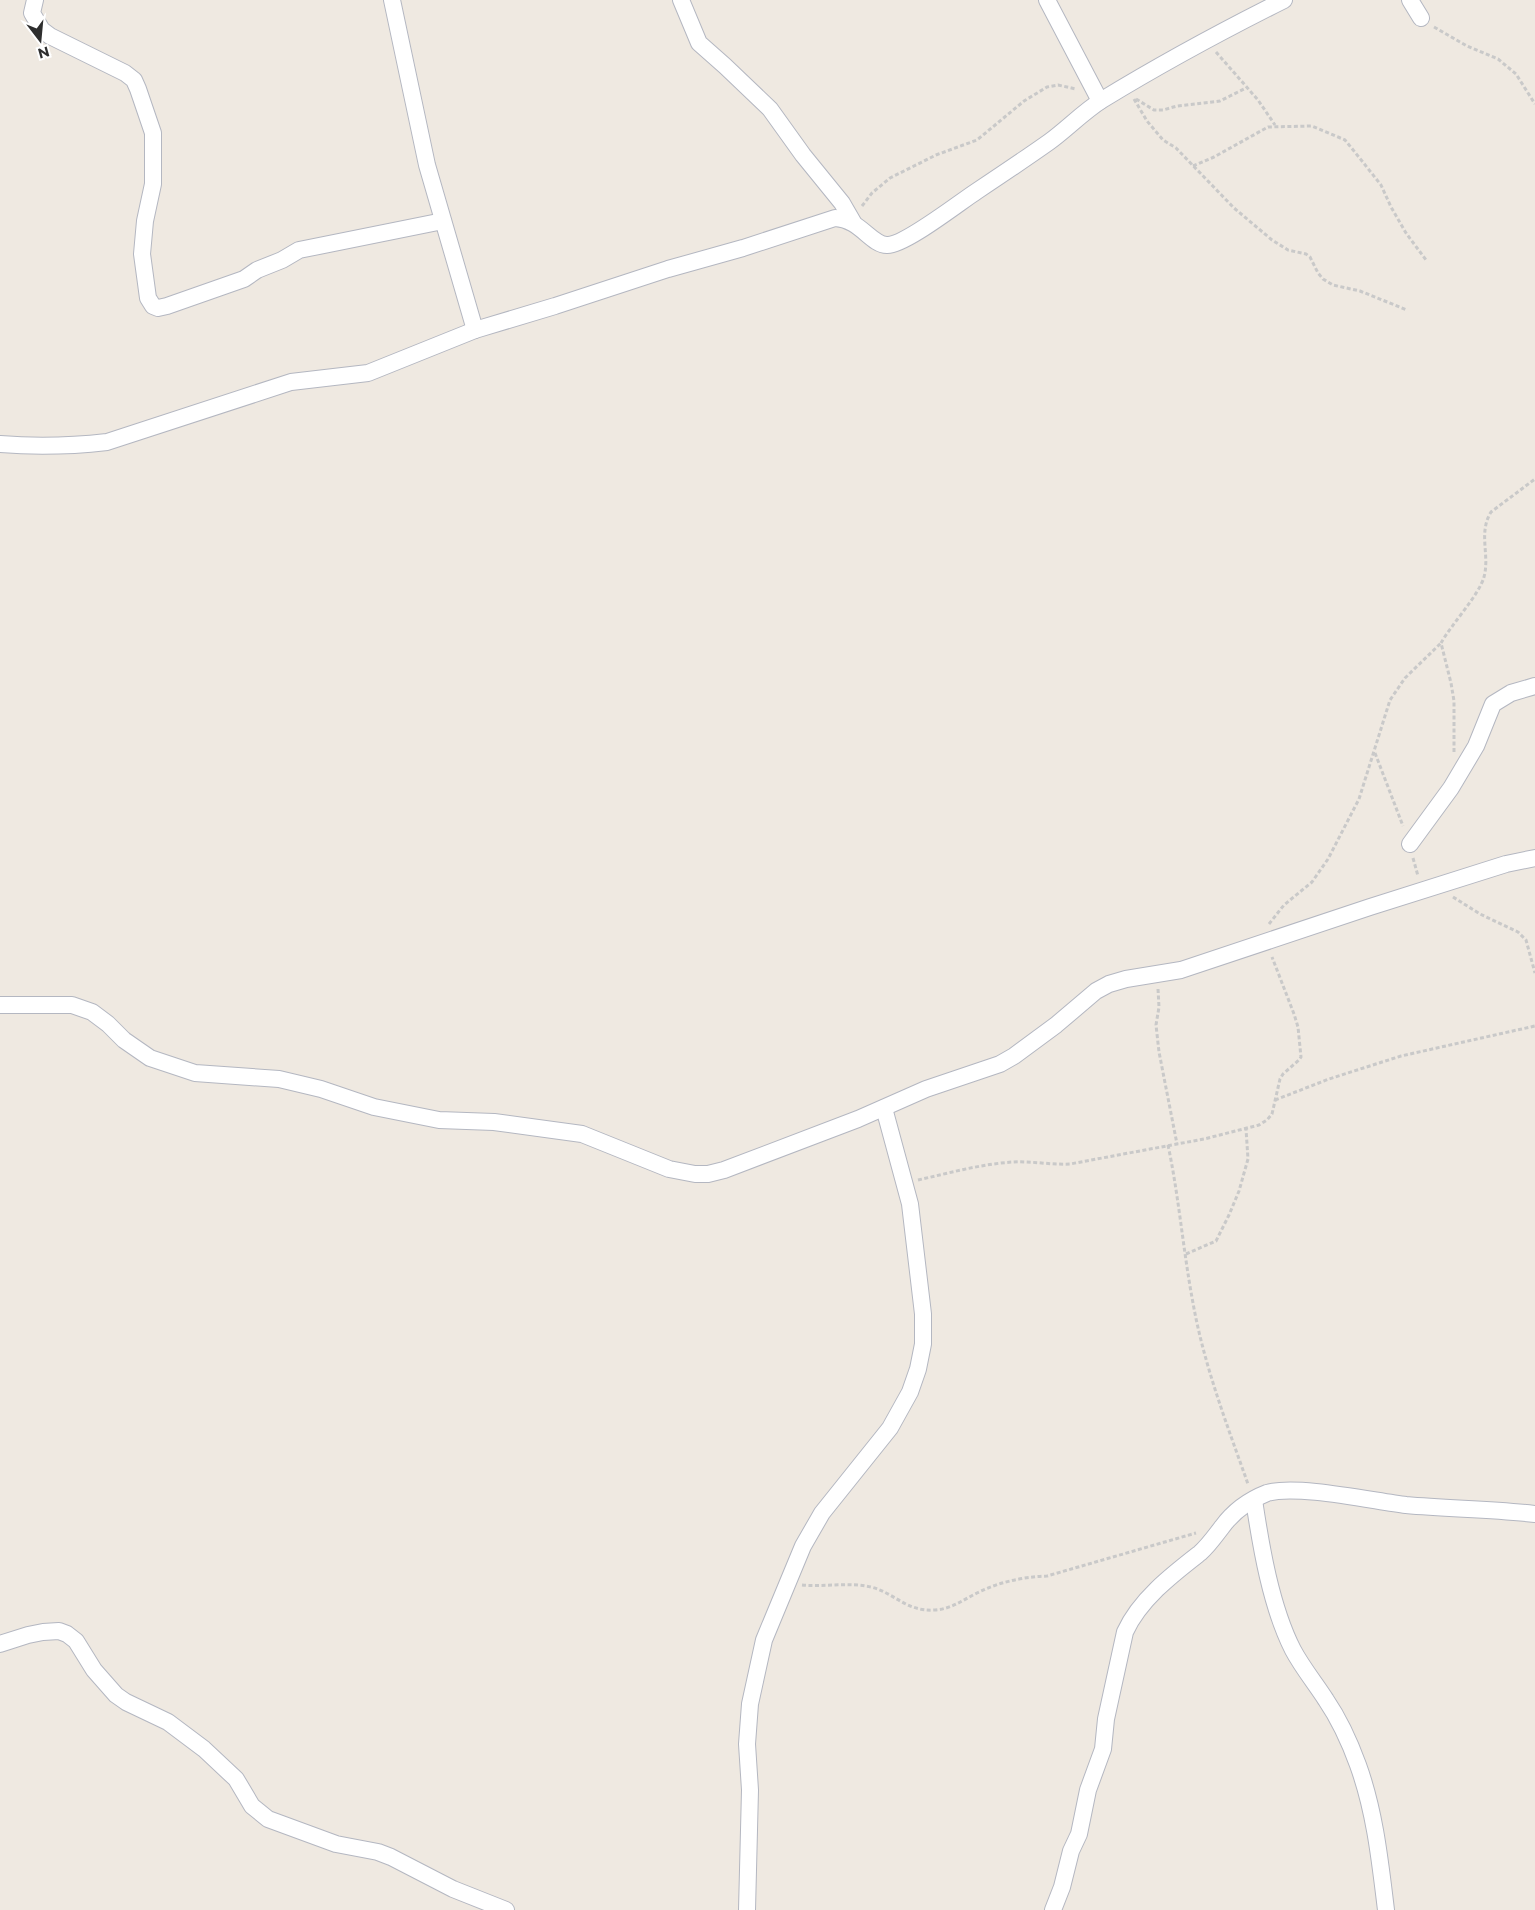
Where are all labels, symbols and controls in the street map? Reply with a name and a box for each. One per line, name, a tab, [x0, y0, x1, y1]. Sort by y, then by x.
north arrow	[15, 15, 65, 65]
text: N	[36, 42, 52, 63]

